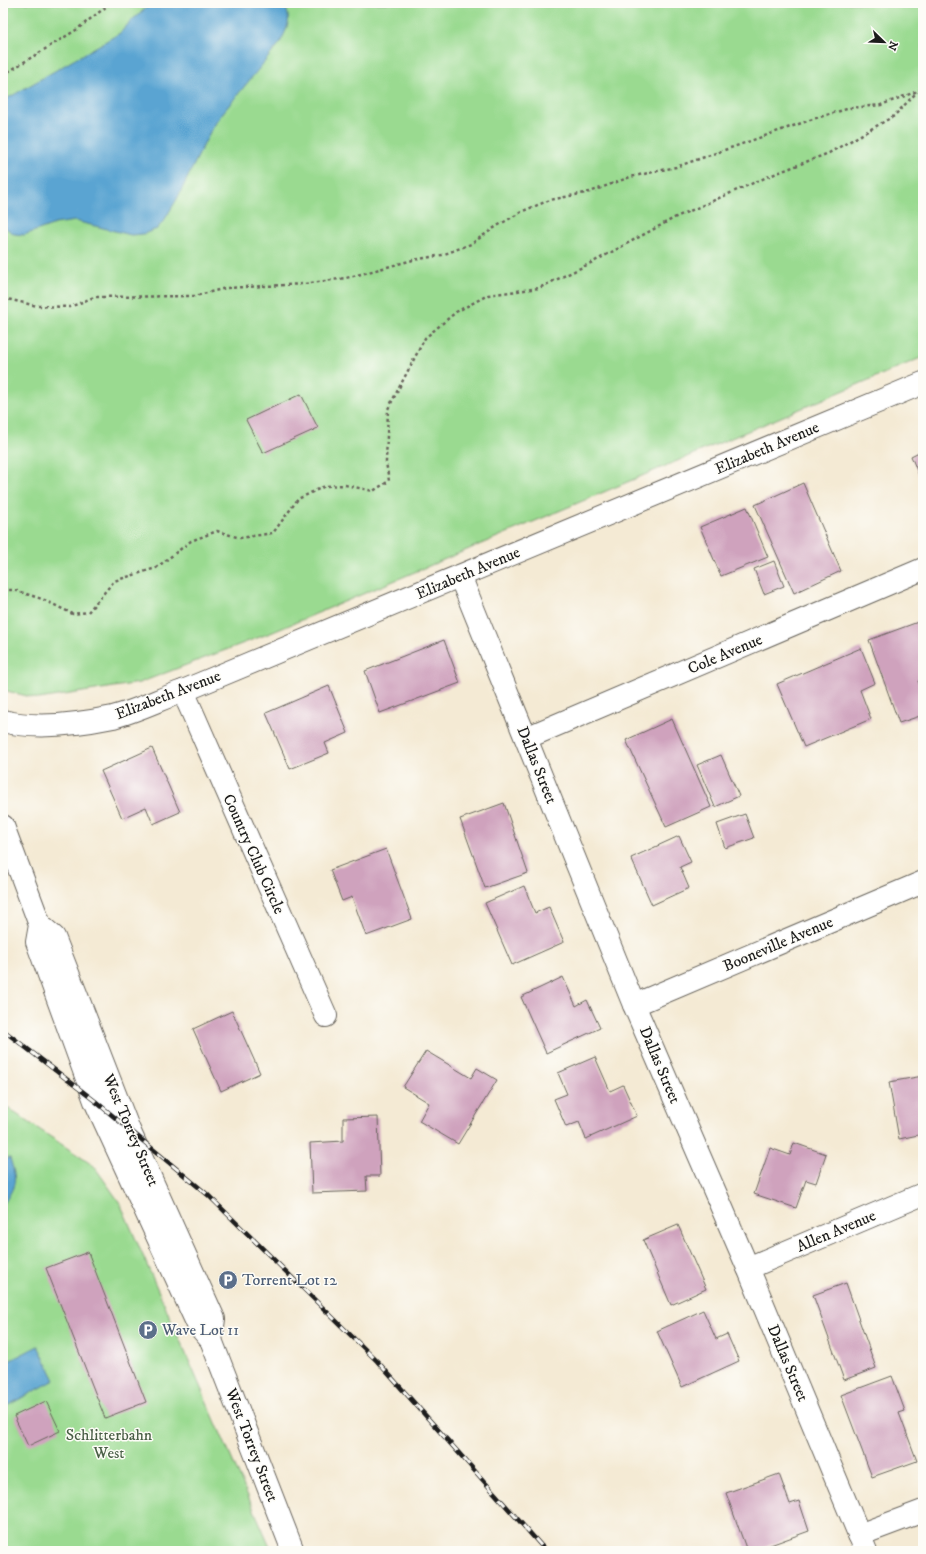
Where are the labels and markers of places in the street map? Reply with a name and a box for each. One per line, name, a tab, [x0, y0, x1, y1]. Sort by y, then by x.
parking icon: Torrent Lot 12	[217, 1269, 239, 1291]
place label: Torrent Lot 12	[242, 1270, 337, 1290]
parking icon: Wave Lot 11	[137, 1319, 159, 1341]
place label: Wave Lot 11	[161, 1320, 239, 1340]

